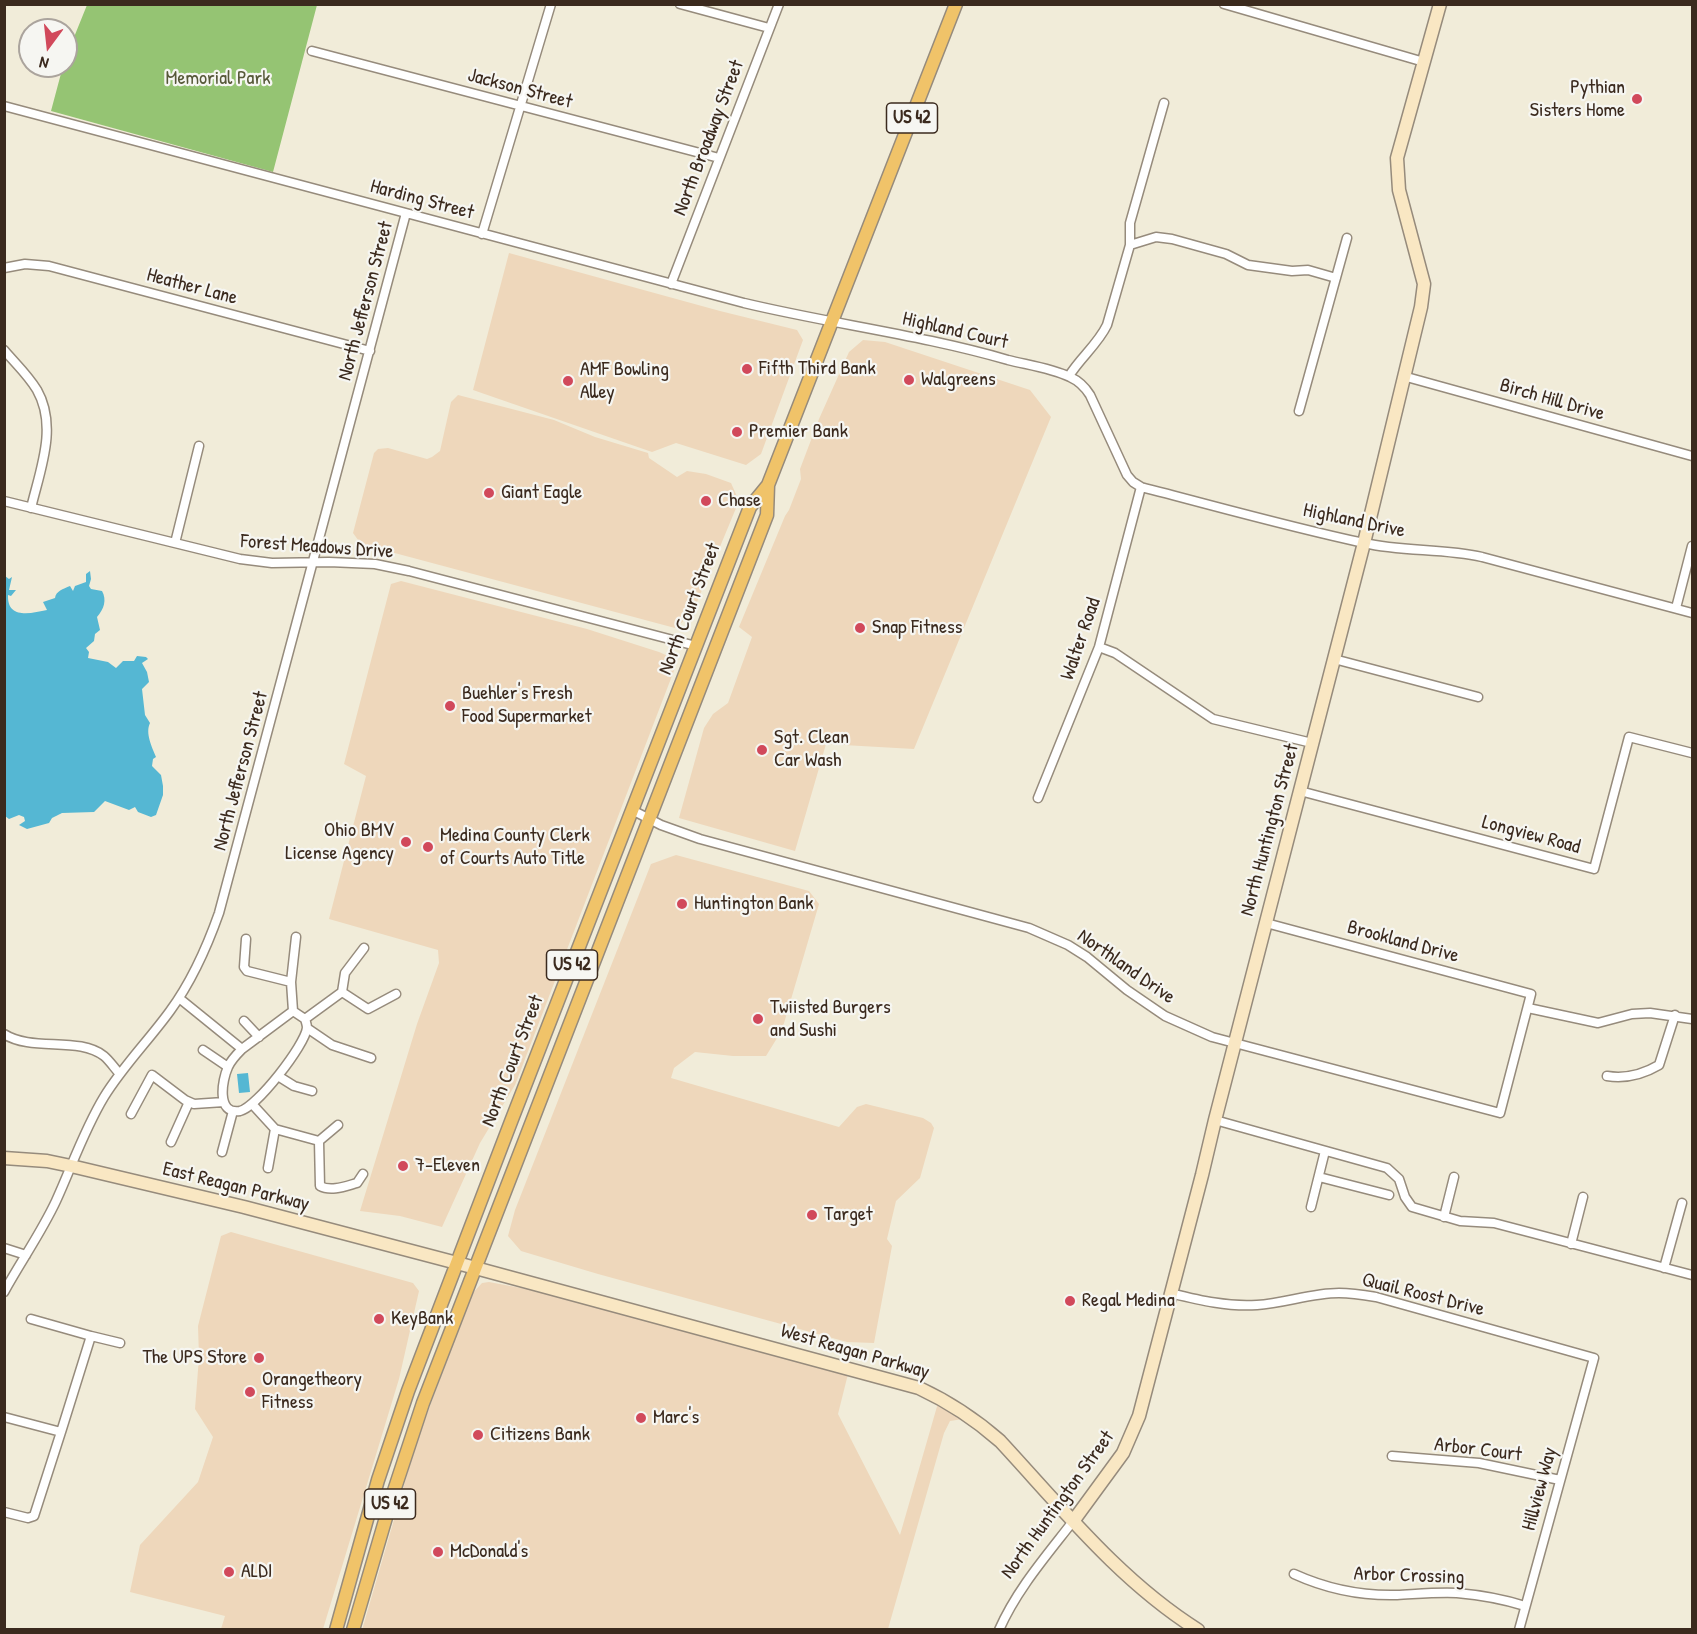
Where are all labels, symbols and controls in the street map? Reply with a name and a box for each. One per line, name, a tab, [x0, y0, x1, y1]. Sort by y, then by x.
north arrow	[18, 18, 78, 78]
text: N	[37, 52, 51, 75]
street label: North Broadway Street	[668, 57, 750, 219]
street label: Jackson Street	[465, 64, 575, 114]
park label: Memorial Park	[166, 67, 270, 91]
place label: Pythian Sisters Home	[1530, 76, 1625, 123]
marker: Pythian Sisters Home	[1630, 92, 1644, 106]
road number: US 42	[886, 103, 938, 133]
street label: Harding Street	[368, 175, 476, 225]
street label: North Jefferson Street	[333, 219, 399, 383]
street label: Heather Lane	[144, 263, 240, 311]
street label: Highland Court	[900, 307, 1010, 355]
place label: Fifth Third Bank	[759, 357, 876, 381]
place label: AMF Bowling Alley	[580, 358, 669, 405]
marker: Fifth Third Bank	[740, 362, 754, 376]
place label: Walgreens	[921, 368, 996, 392]
marker: Walgreens	[902, 373, 916, 387]
marker: AMF Bowling Alley	[561, 374, 575, 388]
street label: Birch Hill Drive	[1497, 374, 1607, 426]
place label: Premier Bank	[749, 420, 848, 444]
marker: Premier Bank	[730, 425, 744, 439]
place label: Giant Eagle	[501, 481, 582, 505]
marker: Giant Eagle	[482, 486, 496, 500]
place label: Chase	[718, 489, 761, 513]
marker: Chase	[699, 494, 713, 508]
street label: Highland Drive	[1301, 499, 1407, 543]
street label: Forest Meadows Drive	[240, 530, 394, 564]
street label: North Court Street	[654, 540, 726, 678]
street label: Walter Road	[1056, 595, 1106, 683]
place label: Snap Fitness	[872, 616, 962, 640]
marker: Snap Fitness	[853, 621, 867, 635]
place label: Buehler's Fresh Food Supermarket	[462, 682, 592, 729]
street label: North Jefferson Street	[208, 689, 274, 853]
marker: Buehler's Fresh Food Supermarket	[443, 699, 457, 713]
place label: Sgt. Clean Car Wash	[774, 726, 849, 773]
street label: North Huntington Street	[1235, 741, 1305, 919]
marker: Sgt. Clean Car Wash	[755, 743, 769, 757]
street label: Longview Road	[1479, 810, 1583, 860]
place label: Ohio BMV License Agency	[285, 819, 394, 866]
place label: Medina County Clerk of Courts Auto Title	[440, 824, 590, 871]
marker: Ohio BMV License Agency	[399, 835, 413, 849]
marker: Medina County Clerk of Courts Auto Title	[421, 840, 435, 854]
place label: Huntington Bank	[694, 892, 814, 916]
marker: Huntington Bank	[675, 897, 689, 911]
street label: Brookland Drive	[1345, 916, 1461, 968]
street label: Northland Drive	[1072, 924, 1180, 1010]
road number: US 42	[546, 950, 598, 980]
street label: North Court Street	[477, 992, 549, 1130]
place label: Twiisted Burgers and Sushi	[770, 996, 891, 1043]
marker: Twiisted Burgers and Sushi	[751, 1012, 765, 1026]
place label: 7-Eleven	[415, 1154, 480, 1178]
street label: East Reagan Parkway	[160, 1157, 312, 1217]
marker: 7-Eleven	[396, 1159, 410, 1173]
place label: Target	[824, 1203, 873, 1227]
marker: Target	[805, 1208, 819, 1222]
street label: Quail Roost Drive	[1359, 1268, 1487, 1322]
place label: Regal Medina	[1082, 1289, 1175, 1313]
marker: Regal Medina	[1063, 1294, 1077, 1308]
place label: KeyBank	[391, 1307, 453, 1331]
marker: KeyBank	[372, 1312, 386, 1326]
street label: West Reagan Parkway	[778, 1319, 932, 1385]
place label: The UPS Store	[143, 1346, 247, 1370]
marker: The UPS Store	[252, 1351, 266, 1365]
place label: Orangetheory Fitness	[262, 1368, 362, 1415]
marker: Orangetheory Fitness	[243, 1385, 257, 1399]
place label: Marc's	[653, 1406, 699, 1430]
marker: Marc's	[634, 1411, 648, 1425]
place label: Citizens Bank	[490, 1423, 590, 1447]
street label: North Huntington Street	[996, 1426, 1120, 1584]
marker: Citizens Bank	[471, 1428, 485, 1442]
street label: Arbor Court	[1433, 1433, 1523, 1467]
street label: Hillview Way	[1517, 1445, 1563, 1533]
road number: US 42	[364, 1489, 416, 1519]
place label: McDonald's	[450, 1540, 528, 1564]
marker: McDonald's	[431, 1545, 445, 1559]
place label: ALDI	[241, 1560, 272, 1584]
street label: Arbor Crossing	[1353, 1562, 1465, 1590]
marker: ALDI	[222, 1565, 236, 1579]

